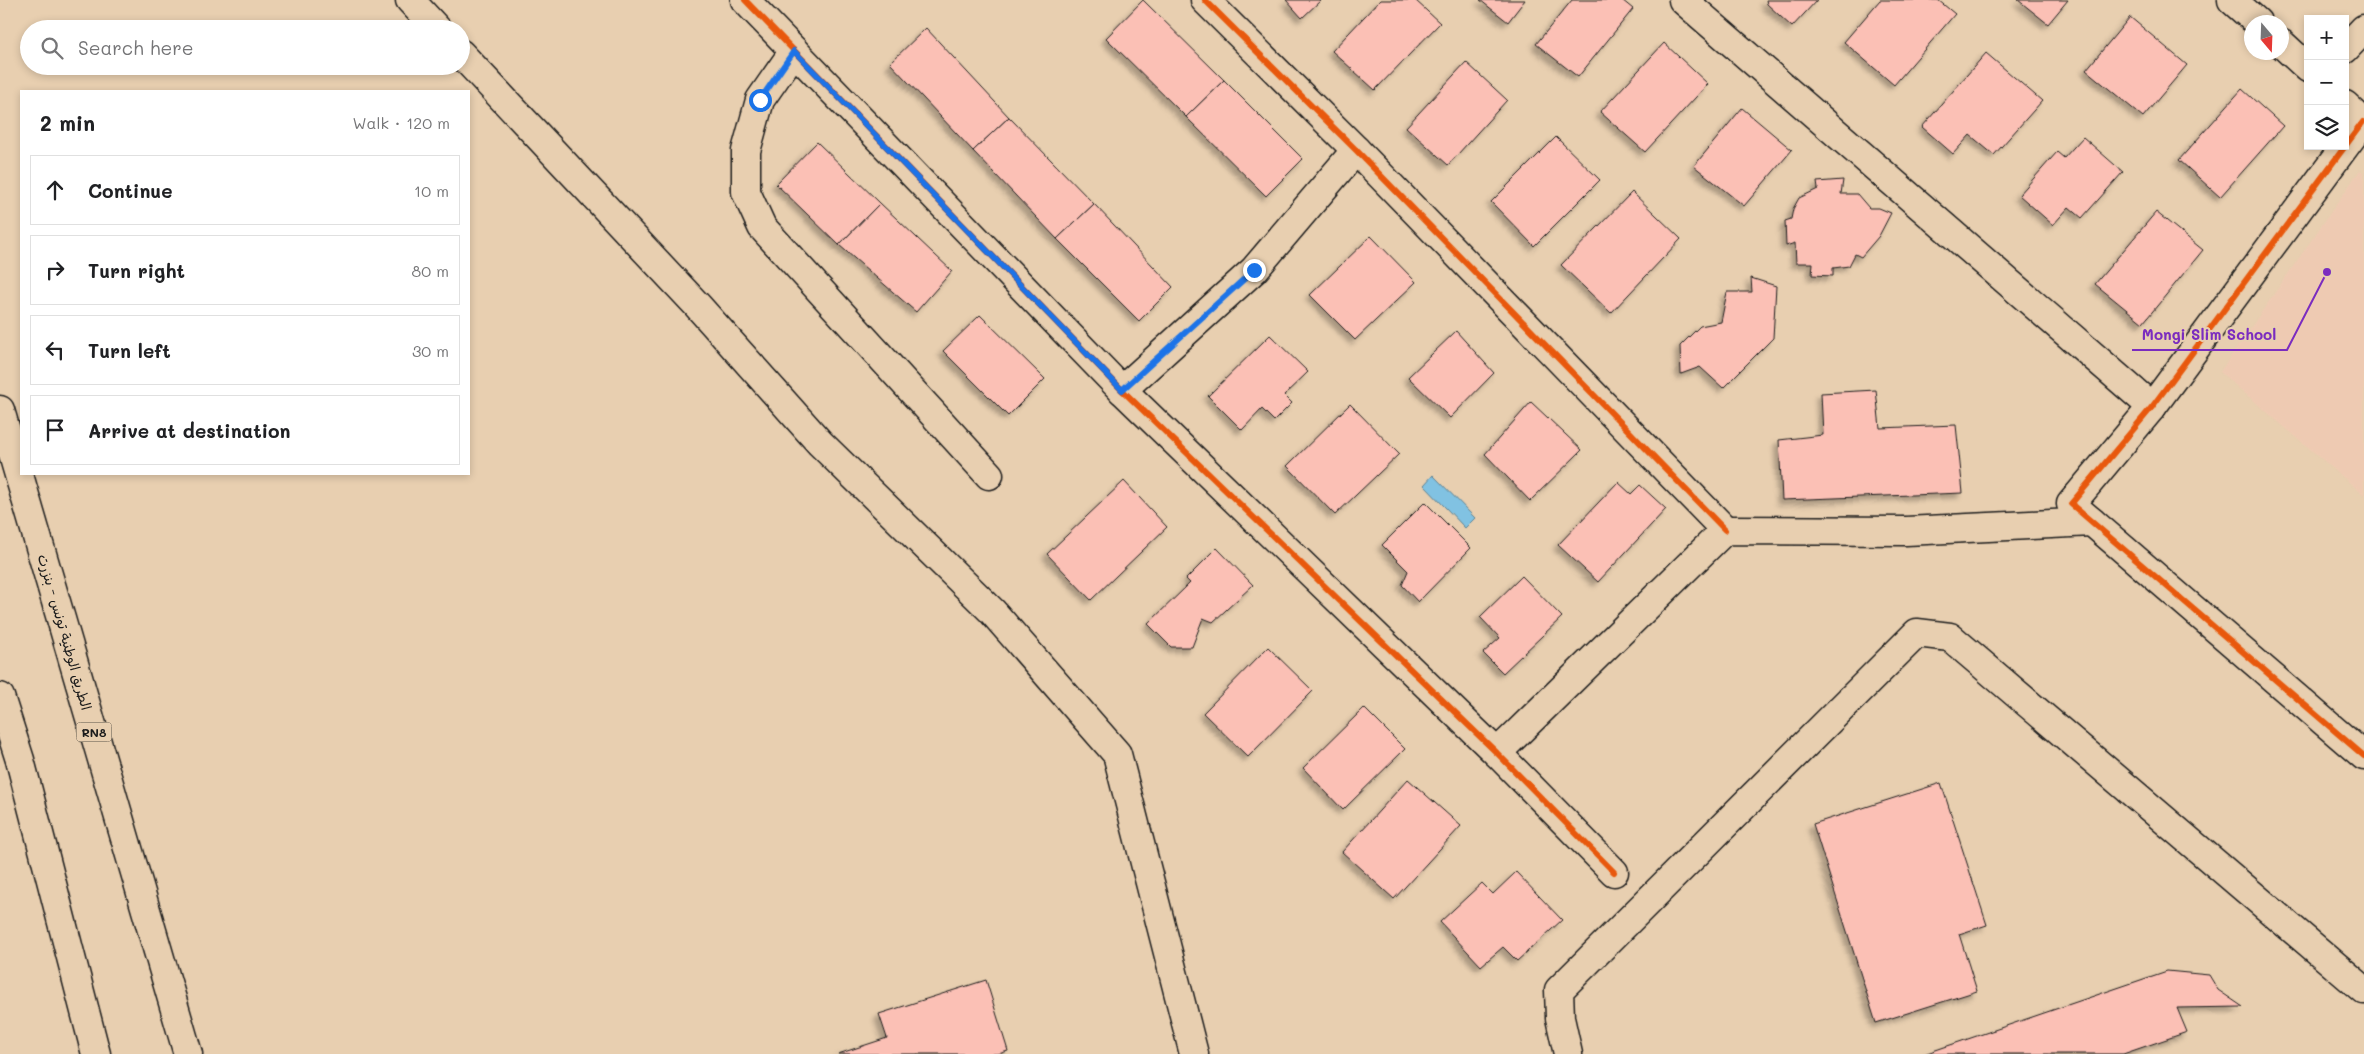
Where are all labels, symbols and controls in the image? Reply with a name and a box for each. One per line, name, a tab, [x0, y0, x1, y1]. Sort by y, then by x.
north arrow	[2244, 15, 2289, 60]
map controls	[2304, 15, 2349, 150]
button: +	[2304, 15, 2349, 60]
search box	[20, 20, 470, 75]
icon: search	[38, 34, 66, 62]
text: Search here	[78, 35, 194, 60]
button: −	[2304, 60, 2349, 105]
route start	[749, 89, 772, 112]
button: layers	[2304, 105, 2349, 150]
text: 2 min	[40, 109, 95, 136]
text: Walk · 120 m	[352, 112, 450, 133]
icon: ahead	[41, 176, 69, 204]
text: Continue	[88, 178, 173, 203]
text: 10 m	[414, 180, 449, 201]
icon: right	[41, 256, 69, 284]
text: Turn right	[88, 258, 185, 283]
route end	[1243, 259, 1266, 282]
text: 80 m	[412, 260, 449, 281]
callout: Mongi Slim School	[2132, 320, 2287, 350]
text: Mongi Slim School	[2142, 324, 2276, 344]
icon: left	[41, 336, 69, 364]
text: Turn left	[88, 338, 171, 363]
text: 30 m	[412, 340, 449, 361]
icon: arrive	[41, 416, 69, 444]
text: Arrive at destination	[88, 418, 291, 443]
street label: الطريق الوطنية تونس - بنزرت	[34, 552, 96, 712]
road number: RN8	[76, 722, 112, 742]

